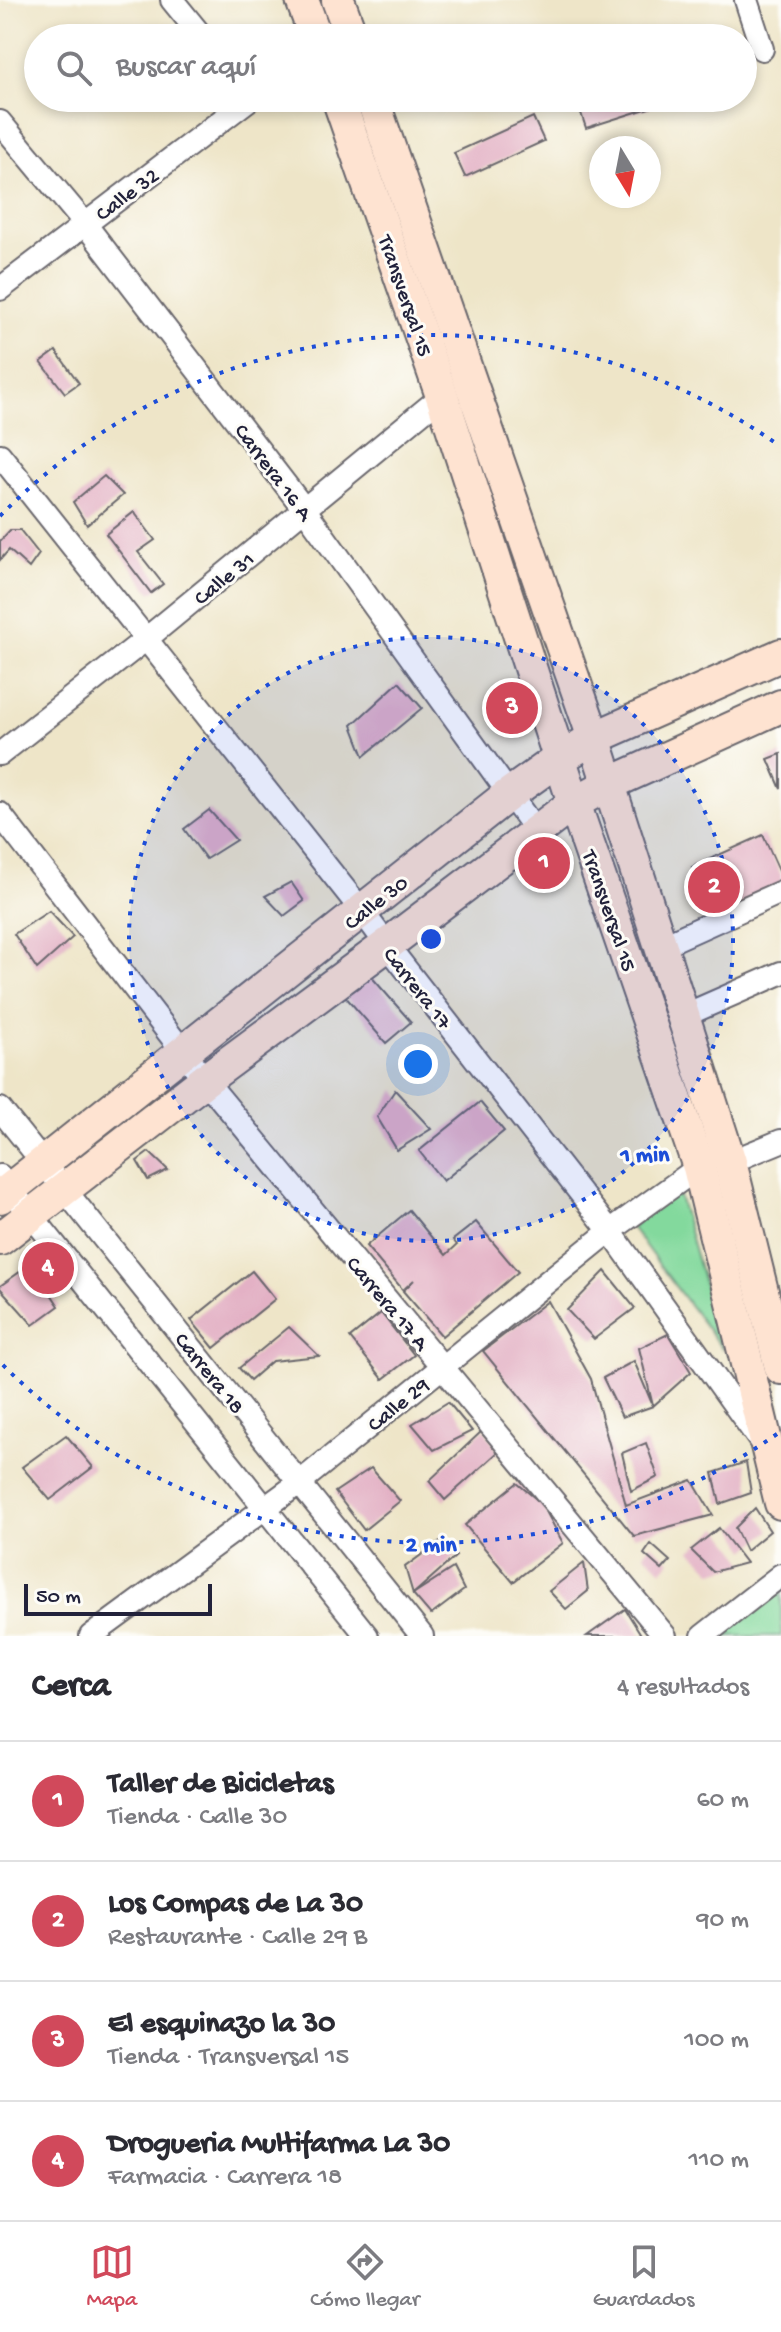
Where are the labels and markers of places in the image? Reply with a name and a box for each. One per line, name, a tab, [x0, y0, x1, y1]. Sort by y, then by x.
pin: 3	[486, 678, 538, 738]
pin: 1	[518, 833, 570, 893]
pin: 2	[688, 857, 740, 917]
centre of rings	[417, 925, 445, 953]
pin: 4	[22, 1238, 74, 1298]

